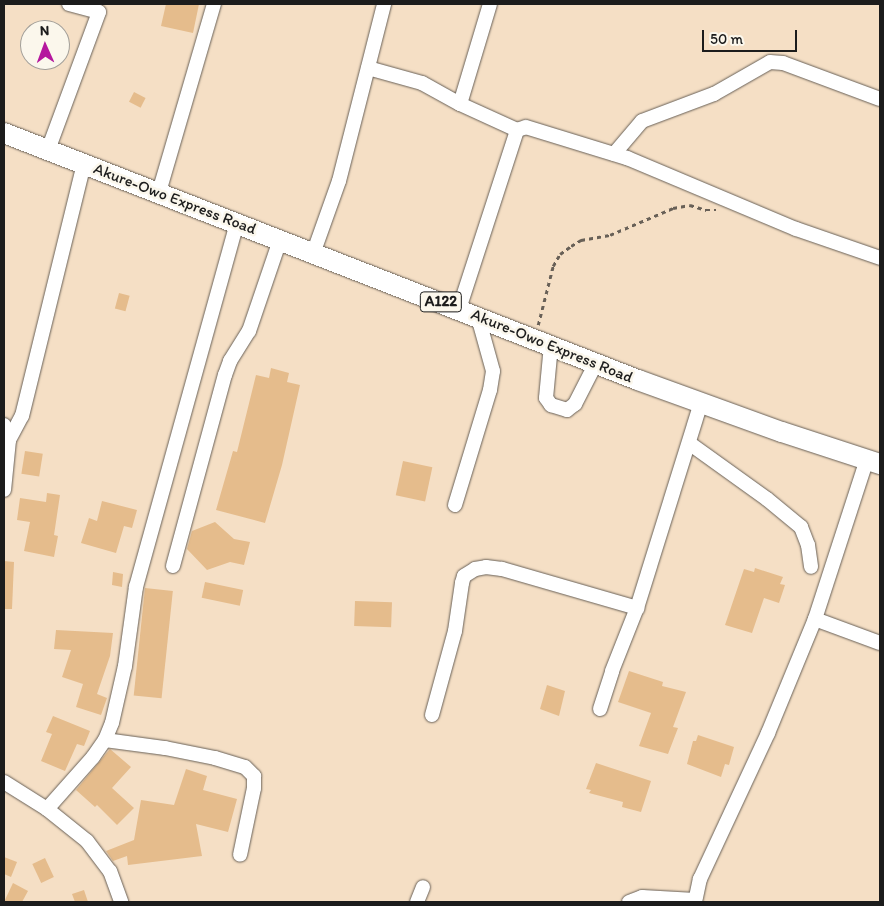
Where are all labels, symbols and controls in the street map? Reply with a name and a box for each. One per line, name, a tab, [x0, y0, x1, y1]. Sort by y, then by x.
north arrow	[20, 20, 70, 70]
scale bar	[704, 20, 799, 52]
text: N	[39, 22, 50, 39]
text: 50 m	[710, 30, 743, 48]
street label: Akure-Owo Express Road	[91, 159, 259, 239]
road number: A122	[420, 290, 462, 314]
street label: Akure-Owo Express Road	[469, 305, 635, 387]

